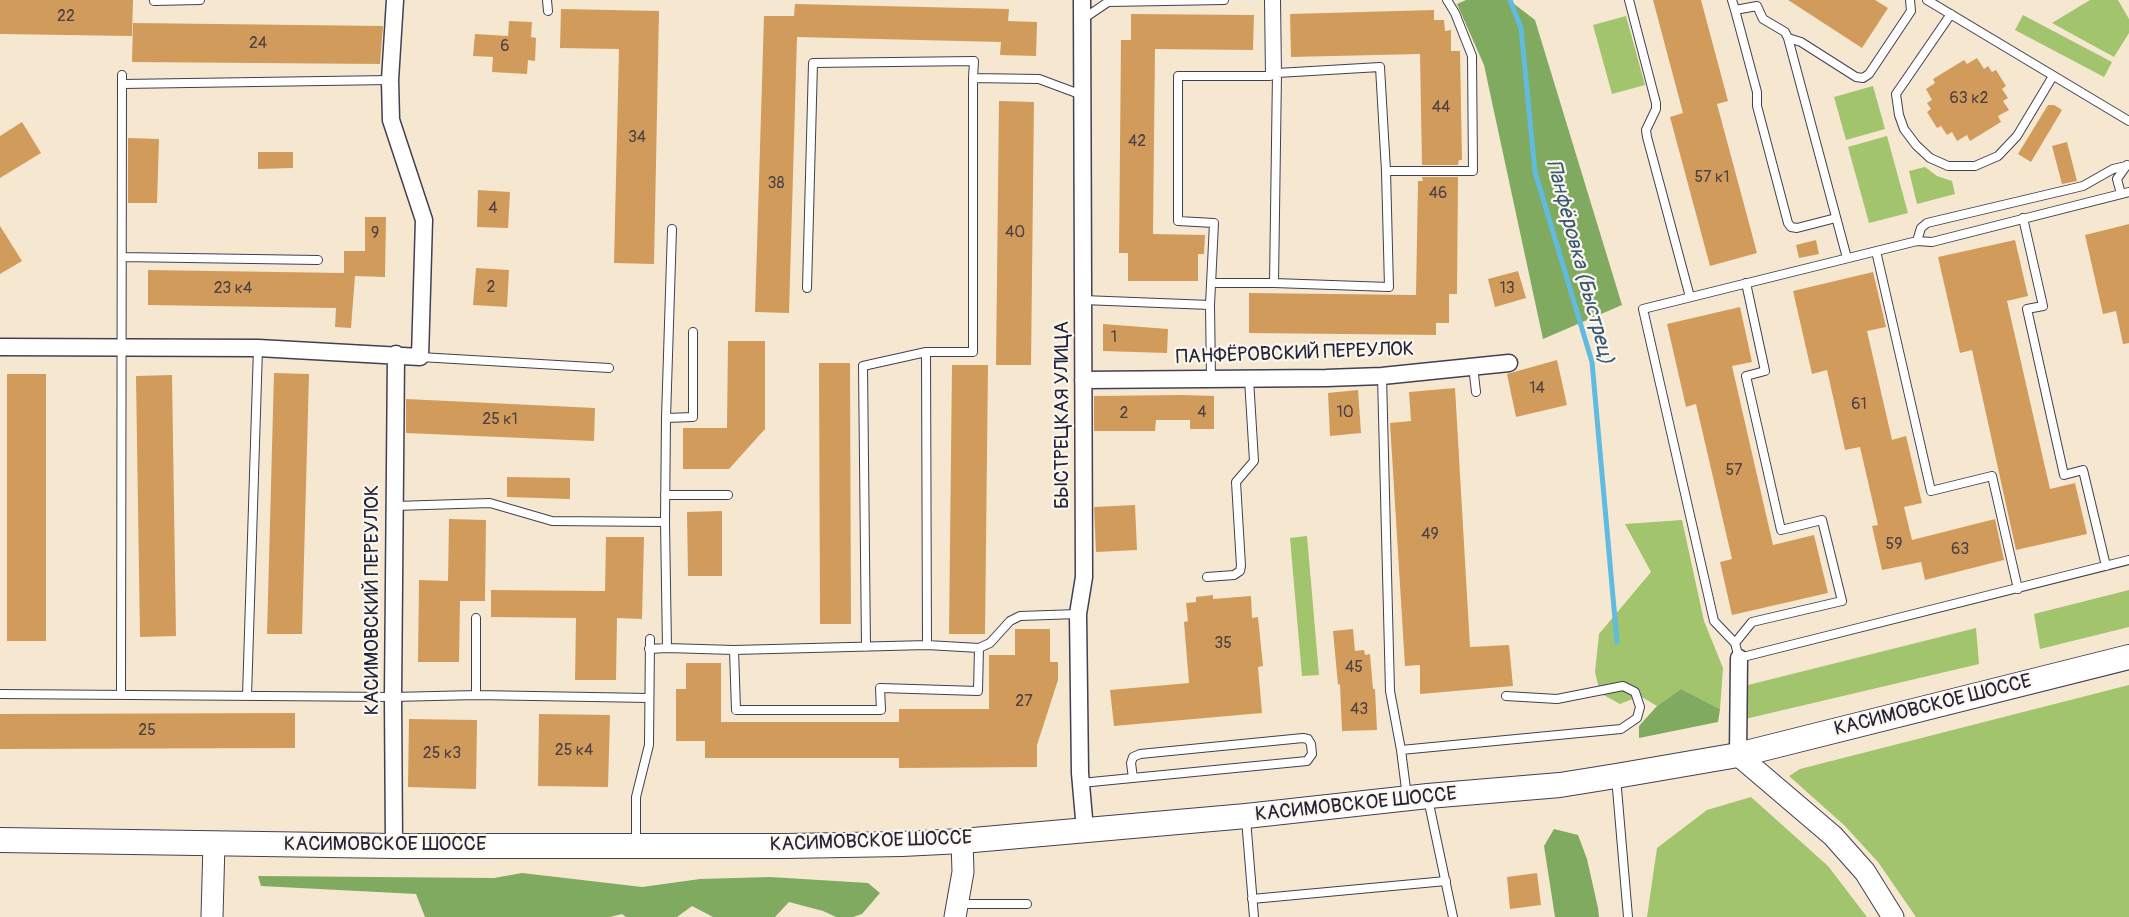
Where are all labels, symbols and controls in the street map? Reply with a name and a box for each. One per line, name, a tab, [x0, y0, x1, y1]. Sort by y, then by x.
house number: 22	[57, 7, 75, 27]
house number: 24	[249, 34, 267, 54]
house number: 6	[500, 37, 510, 57]
house number: 63 к2	[1950, 89, 1988, 109]
house number: 44	[1432, 98, 1450, 118]
house number: 34	[628, 128, 646, 148]
house number: 42	[1128, 132, 1146, 152]
water label: Панфёровка (Быстрец)	[1540, 157, 1618, 367]
house number: 57 к1	[1694, 168, 1730, 188]
house number: 38	[768, 174, 784, 194]
house number: 46	[1429, 184, 1447, 204]
house number: 4	[488, 199, 498, 219]
house number: 40	[1005, 223, 1025, 243]
house number: 9	[371, 224, 379, 244]
house number: 2	[487, 278, 495, 298]
house number: 23 к4	[214, 279, 252, 299]
house number: 13	[1499, 279, 1515, 299]
street label: БЫСТРЕЦКАЯ УЛИЦА	[1051, 321, 1075, 509]
house number: 1	[1111, 328, 1117, 348]
street label: ПАНФЁРОВСКИЙ ПЕРЕУЛОК	[1175, 338, 1415, 370]
house number: 14	[1529, 379, 1545, 399]
house number: 61	[1851, 395, 1867, 415]
house number: 4	[1197, 403, 1207, 423]
house number: 10	[1336, 403, 1354, 423]
house number: 2	[1120, 404, 1128, 424]
house number: 25 к1	[482, 410, 518, 430]
house number: 57	[1725, 461, 1743, 481]
street label: КАСИМОВСКИЙ ПЕРЕУЛОК	[361, 485, 385, 715]
house number: 49	[1421, 525, 1439, 545]
house number: 59	[1886, 535, 1902, 555]
house number: 63	[1951, 540, 1969, 560]
house number: 35	[1214, 634, 1232, 654]
house number: 45	[1345, 658, 1363, 678]
street label: КАСИМОВСКОЕ ШОССЕ	[1832, 670, 2034, 742]
house number: 27	[1015, 692, 1033, 712]
house number: 43	[1350, 700, 1368, 720]
house number: 25	[138, 721, 156, 741]
house number: 25 к4	[555, 741, 593, 761]
house number: 25 к3	[423, 744, 461, 764]
street label: КАСИМОВСКОЕ ШОССЕ	[1254, 782, 1458, 828]
street label: КАСИМОВСКОЕ ШОССЕ	[769, 826, 973, 858]
street label: КАСИМОВСКОЕ ШОССЕ	[284, 833, 486, 857]

